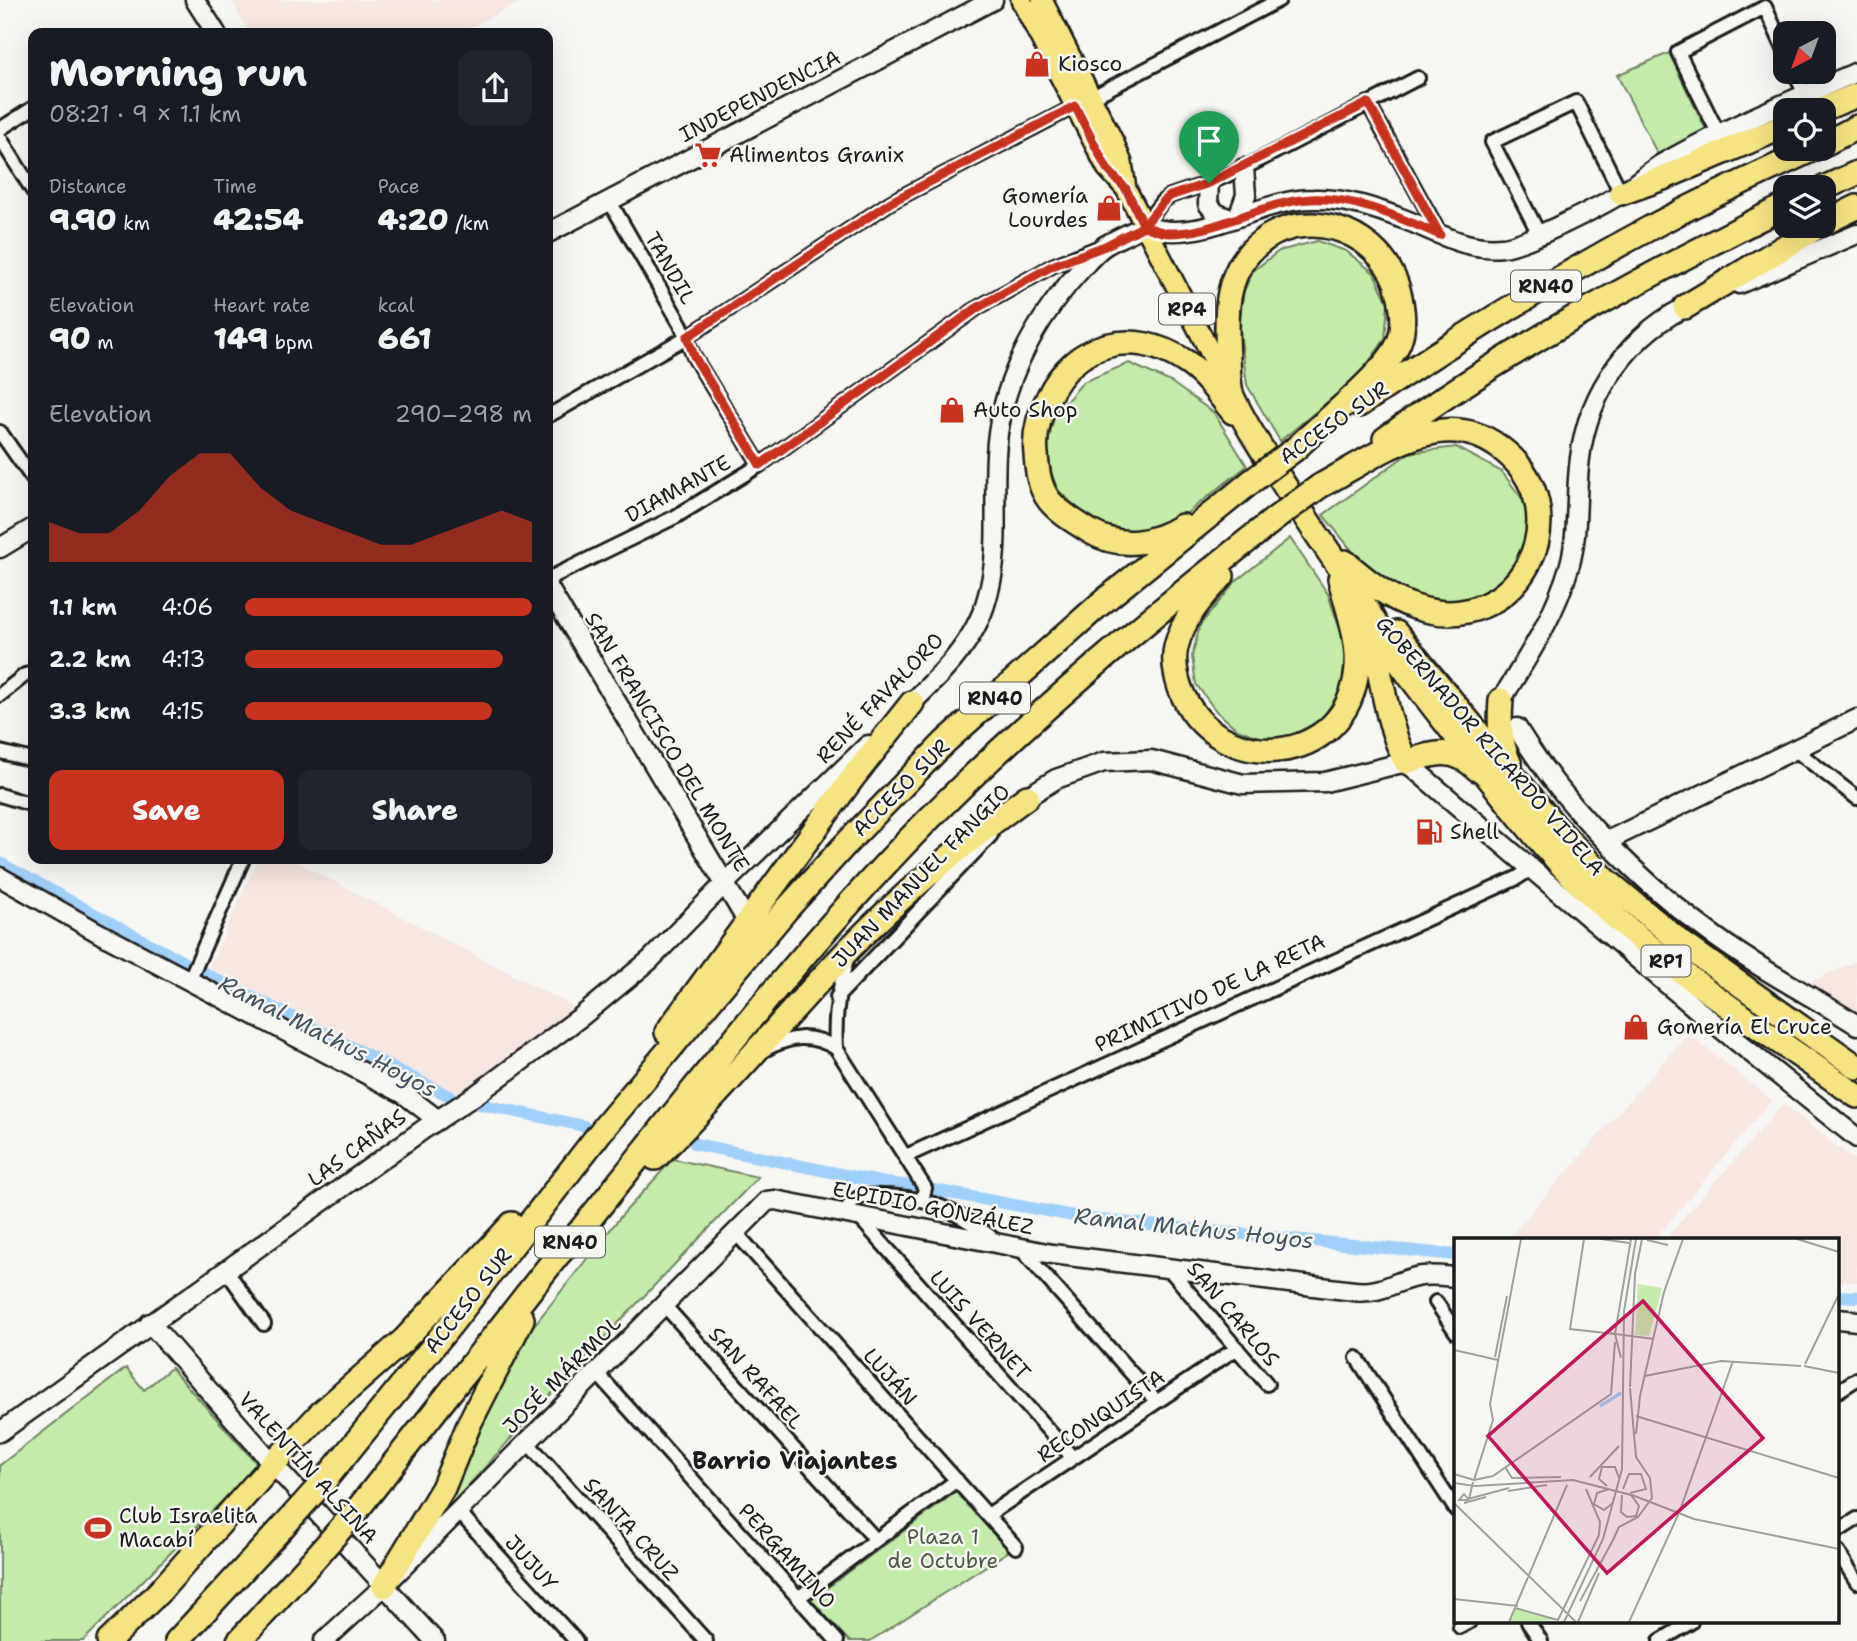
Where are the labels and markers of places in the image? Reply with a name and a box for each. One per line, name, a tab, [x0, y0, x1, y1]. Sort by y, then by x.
shop icon: Kiosco	[1022, 49, 1052, 79]
place label: Kiosco	[1058, 50, 1122, 78]
pin	[1179, 111, 1239, 183]
supermarket icon: Alimentos Granix	[693, 140, 723, 170]
place label: Alimentos Granix	[729, 141, 904, 169]
place label: Gomería Lourdes	[1002, 182, 1088, 234]
shop icon: Gomería Lourdes	[1094, 193, 1124, 223]
shop icon: Auto Shop	[937, 395, 967, 425]
place label: Auto Shop	[973, 396, 1078, 424]
fuel station icon: Shell	[1414, 817, 1444, 847]
place label: Shell	[1450, 818, 1499, 846]
shop icon: Gomería El Cruce	[1621, 1012, 1651, 1042]
place label: Gomería El Cruce	[1657, 1013, 1832, 1041]
place label: Club Israelita Macabí	[119, 1502, 257, 1554]
sports icon: Club Israelita Macabí	[83, 1513, 113, 1543]

